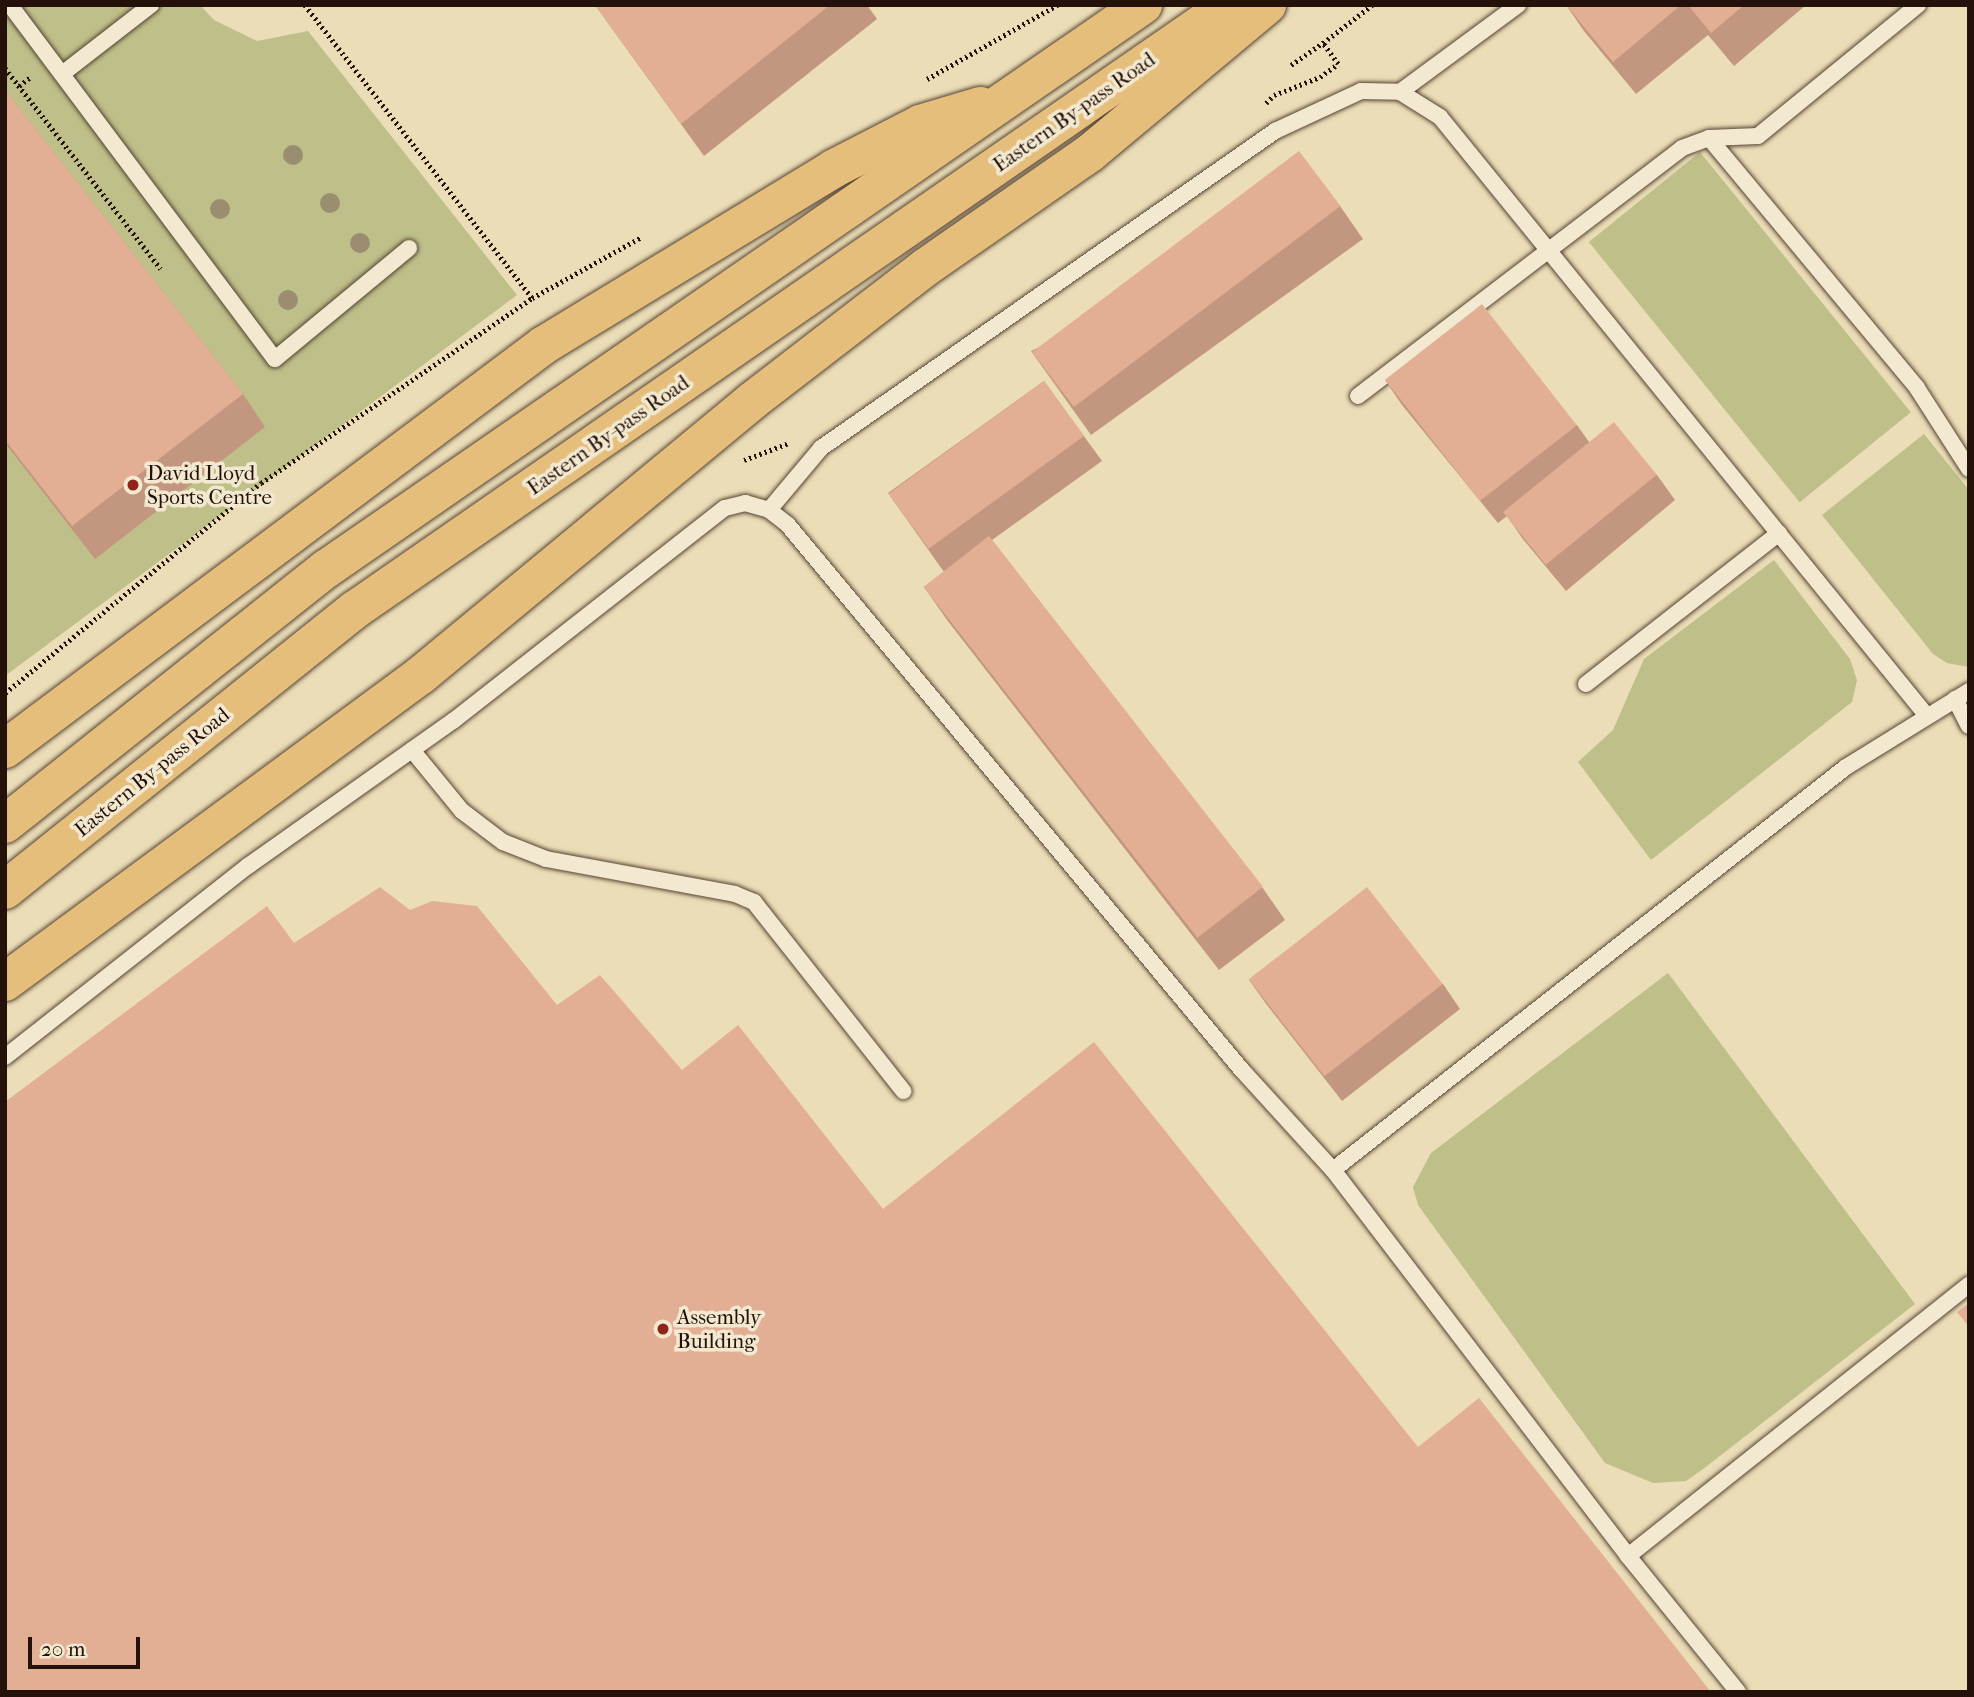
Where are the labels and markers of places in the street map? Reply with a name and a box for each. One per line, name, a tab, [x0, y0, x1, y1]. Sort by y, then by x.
place label: David Lloyd Sports Centre	[147, 460, 272, 510]
marker: David Lloyd Sports Centre	[125, 477, 141, 493]
place label: Assembly Building	[677, 1304, 761, 1354]
marker: Assembly Building	[655, 1321, 671, 1337]

